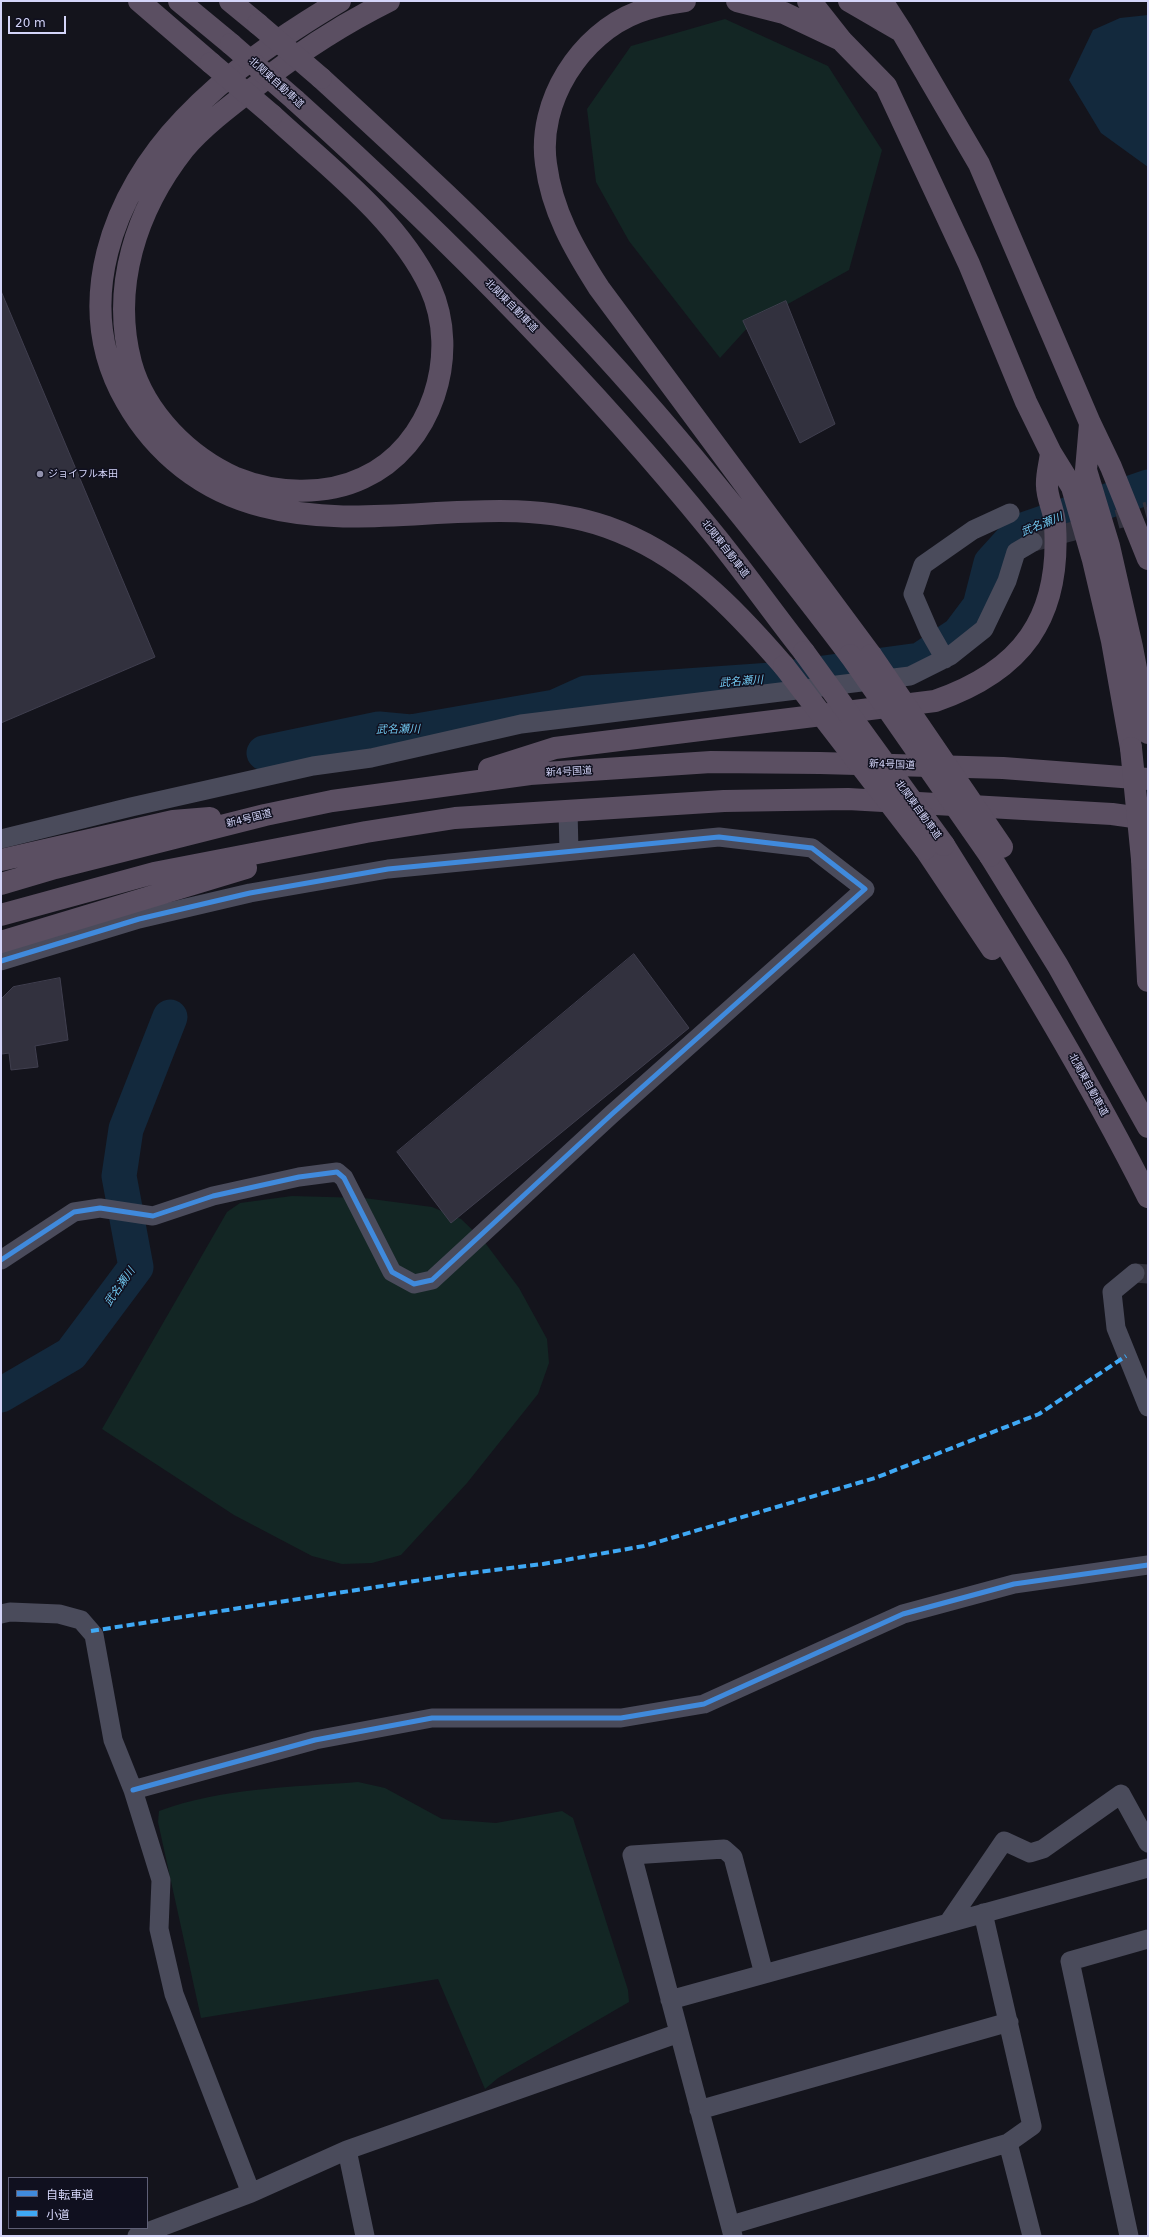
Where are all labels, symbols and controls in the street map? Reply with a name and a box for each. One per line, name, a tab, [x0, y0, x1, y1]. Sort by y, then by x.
scale bar	[10, 8, 68, 34]
text: 20 m	[15, 16, 46, 30]
street label: 北関東自動車道	[246, 55, 306, 111]
street label: 北関東自動車道	[482, 277, 540, 335]
place label: ジョイフル本田	[48, 468, 118, 480]
marker: ジョイフル本田	[35, 469, 45, 479]
water label: 武名瀬川	[1019, 511, 1065, 539]
street label: 北関東自動車道	[699, 518, 751, 580]
water label: 武名瀬川	[719, 674, 763, 690]
water label: 武名瀬川	[376, 723, 420, 737]
street label: 新4号国道	[869, 758, 915, 772]
street label: 新4号国道	[546, 765, 592, 779]
street label: 北関東自動車道	[893, 778, 943, 842]
street label: 新4号国道	[225, 808, 273, 830]
street label: 北関東自動車道	[1066, 1051, 1110, 1119]
water label: 武名瀬川	[102, 1265, 138, 1309]
legend	[8, 2177, 148, 2229]
text: 自転車道	[46, 2188, 94, 2202]
text: 小道	[46, 2208, 70, 2222]

